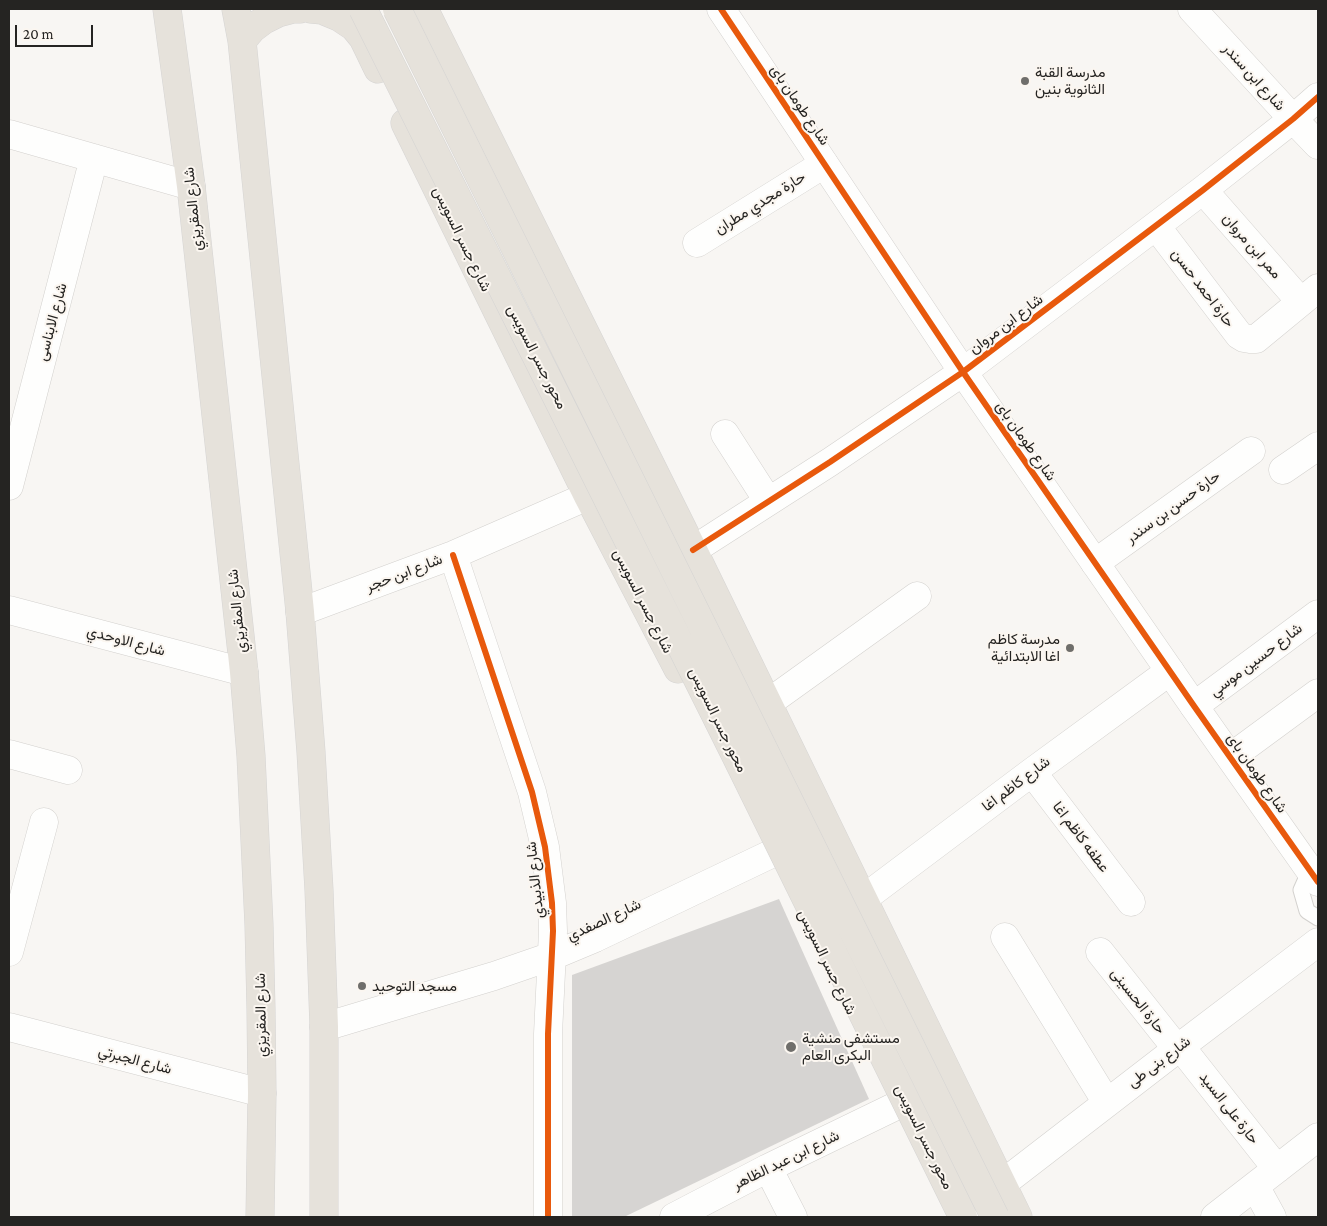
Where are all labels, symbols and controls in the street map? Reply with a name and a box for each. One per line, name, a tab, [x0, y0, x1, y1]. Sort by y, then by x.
scale bar	[18, 15, 95, 47]
text: 20 m	[23, 26, 54, 42]
street label: شارع ابن سندر	[1219, 40, 1289, 114]
street label: شارع طومان باى	[766, 61, 834, 149]
place label: مدرسة القبة الثانوية بنين	[1035, 63, 1106, 98]
marker: مدرسة القبة الثانوية بنين	[1019, 75, 1031, 87]
street label: شارع المقريزي	[180, 166, 206, 252]
street label: حارة مجدي مطران	[711, 168, 809, 238]
street label: شارع جسر السويس	[429, 184, 495, 294]
street label: ممر ابن مروان	[1219, 210, 1285, 282]
street label: حارة احمد حسن	[1167, 245, 1239, 331]
street label: شارع الابناسى	[33, 281, 71, 363]
street label: شارع ابن مروان	[965, 290, 1047, 358]
street label: محور جسر السويس	[503, 302, 571, 412]
street label: شارع طومان باى	[992, 398, 1060, 484]
street label: حارة حسن بن سندر	[1122, 467, 1224, 547]
street label: شارع جسر السويس	[609, 546, 677, 656]
street label: شارع ابن حجر	[363, 550, 445, 596]
street label: شارع المقريزي	[224, 568, 250, 654]
street label: شارع حسين موسي	[1206, 619, 1306, 701]
street label: شارع الاوحدي	[85, 622, 167, 660]
place label: مدرسة كاظم اغا الابتدائية	[988, 630, 1060, 665]
marker: مدرسة كاظم اغا الابتدائية	[1064, 642, 1076, 654]
street label: محور جسر السويس	[685, 665, 751, 775]
street label: شارع طومان باى	[1223, 730, 1291, 816]
street label: شارع كاظم اغا	[978, 752, 1054, 816]
street label: عطفه كاظم اغا	[1049, 798, 1113, 876]
street label: شارع الذبيدي	[522, 841, 548, 919]
street label: شارع الصفدي	[564, 895, 644, 945]
street label: شارع جسر السويس	[794, 907, 860, 1017]
street label: حارة الحسينى	[1107, 964, 1169, 1038]
street label: شارع المقريزي	[251, 973, 271, 1057]
place label: مسجد التوحيد	[372, 977, 457, 995]
marker: مسجد التوحيد	[356, 980, 368, 992]
place label: مستشفى منشية البكرى العام	[802, 1029, 900, 1064]
street label: شارع بنى طى	[1124, 1032, 1194, 1092]
marker: مستشفى منشية البكرى العام	[784, 1040, 798, 1054]
street label: شارع الجبرتي	[96, 1042, 174, 1078]
street label: حارة على السيد	[1195, 1068, 1263, 1148]
street label: محور جسر السويس	[891, 1082, 957, 1192]
street label: شارع ابن عبد الظاهر	[730, 1126, 842, 1194]

